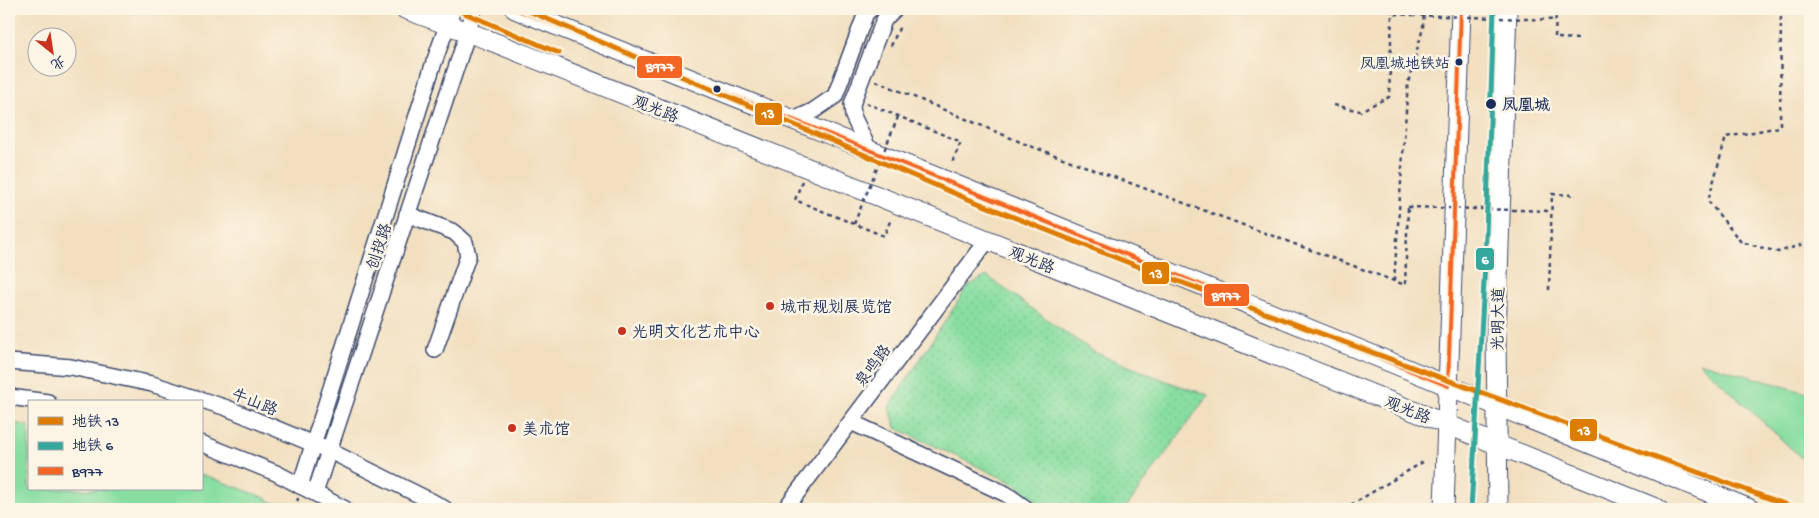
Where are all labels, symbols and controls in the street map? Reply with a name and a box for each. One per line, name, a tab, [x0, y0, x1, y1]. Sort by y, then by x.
north arrow	[28, 28, 78, 78]
text: 北	[47, 50, 68, 72]
line badge: B977	[636, 55, 683, 79]
place label: 凤凰城地铁站	[1360, 56, 1450, 74]
marker: 凤凰城地铁站	[1454, 57, 1464, 67]
text: B977	[645, 60, 675, 77]
unlabelled marker	[712, 84, 722, 94]
street label: 观光路	[629, 92, 681, 129]
place label: 凤凰城	[1502, 96, 1550, 117]
marker: 凤凰城	[1484, 97, 1498, 111]
line badge: 13	[754, 102, 783, 126]
text: 13	[761, 107, 774, 124]
street label: 创投路	[363, 221, 398, 273]
street label: 观光路	[1005, 243, 1057, 280]
line badge: 6	[1475, 247, 1495, 271]
text: 6	[1481, 253, 1489, 270]
line badge: 13	[1141, 261, 1170, 285]
text: 13	[1149, 267, 1162, 284]
line badge: B977	[1203, 283, 1250, 307]
street label: 光明大道	[1489, 287, 1511, 351]
text: B977	[1211, 289, 1241, 306]
place label: 城市规划展览馆	[780, 298, 892, 319]
marker: 城市规划展览馆	[764, 300, 776, 312]
place label: 光明文化艺术中心	[632, 323, 760, 344]
marker: 光明文化艺术中心	[616, 325, 628, 337]
street label: 泉鸣路	[851, 341, 897, 392]
street label: 牛山路	[228, 385, 280, 422]
street label: 观光路	[1381, 393, 1433, 430]
legend	[28, 400, 202, 490]
text: 地铁 13	[72, 414, 120, 432]
line badge: 13	[1569, 418, 1598, 442]
place label: 美术馆	[522, 420, 570, 441]
marker: 美术馆	[506, 422, 518, 434]
text: 13	[1577, 424, 1590, 441]
text: 地铁 6	[72, 438, 114, 456]
text: B977	[71, 464, 104, 482]

